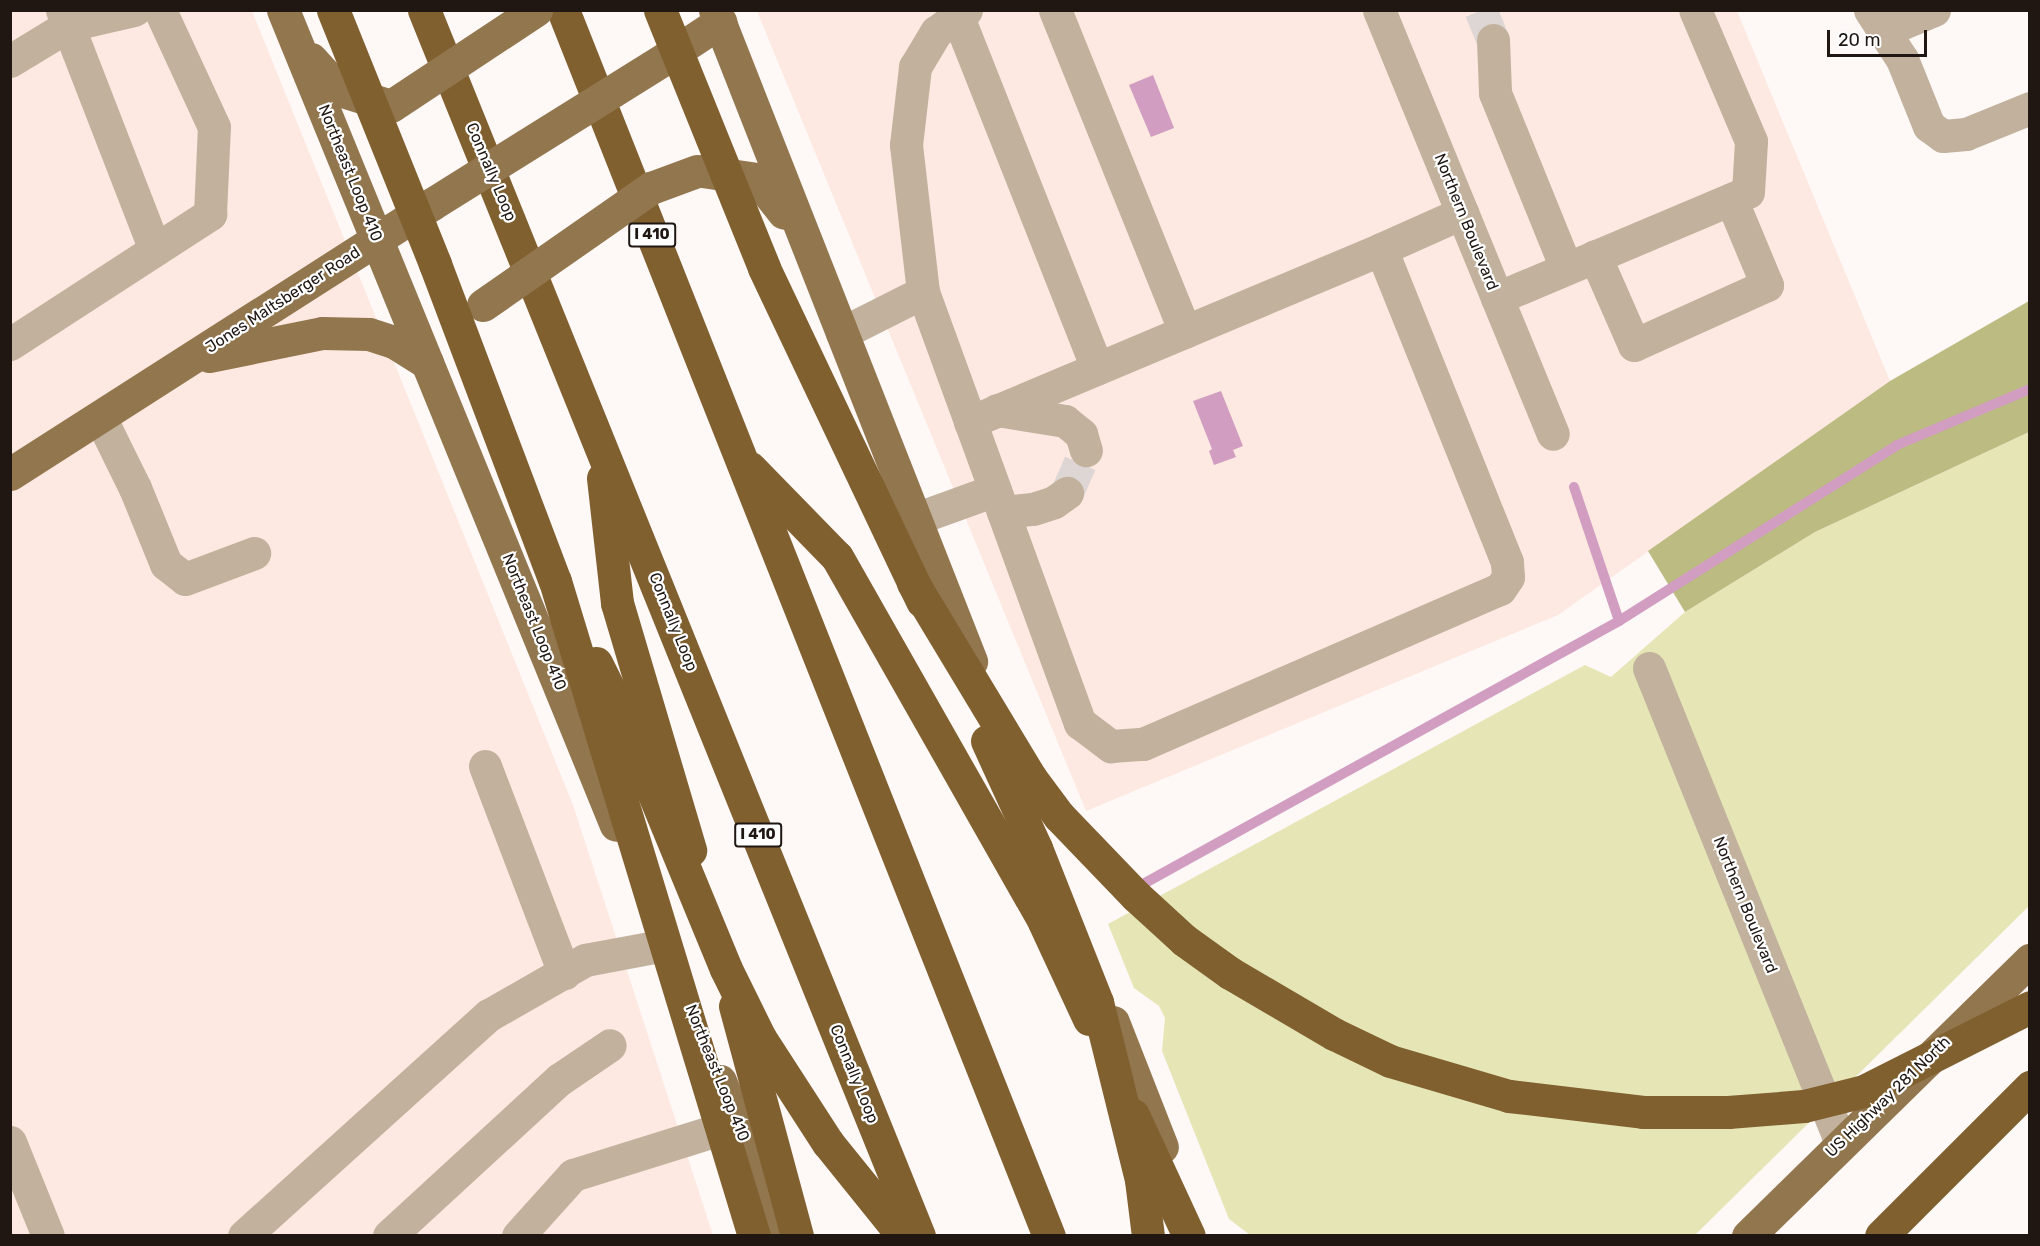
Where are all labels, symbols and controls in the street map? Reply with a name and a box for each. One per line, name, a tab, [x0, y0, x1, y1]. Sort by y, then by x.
scale bar	[1830, 18, 1930, 56]
text: 20 m	[1838, 29, 1880, 51]
street label: Northeast Loop 410	[314, 102, 386, 244]
street label: Connally Loop	[462, 120, 520, 224]
street label: Northern Boulevard	[1430, 151, 1502, 293]
road number: I 410	[628, 223, 676, 247]
street label: Jones Maltsberger Road	[202, 243, 364, 357]
street label: Northeast Loop 410	[498, 551, 570, 693]
street label: Connally Loop	[644, 570, 702, 674]
road number: I 410	[734, 823, 782, 847]
street label: Northern Boulevard	[1709, 834, 1781, 976]
street label: Northeast Loop 410	[681, 1002, 753, 1144]
street label: Connally Loop	[825, 1022, 883, 1126]
street label: US Highway 281 North	[1822, 1032, 1954, 1162]

